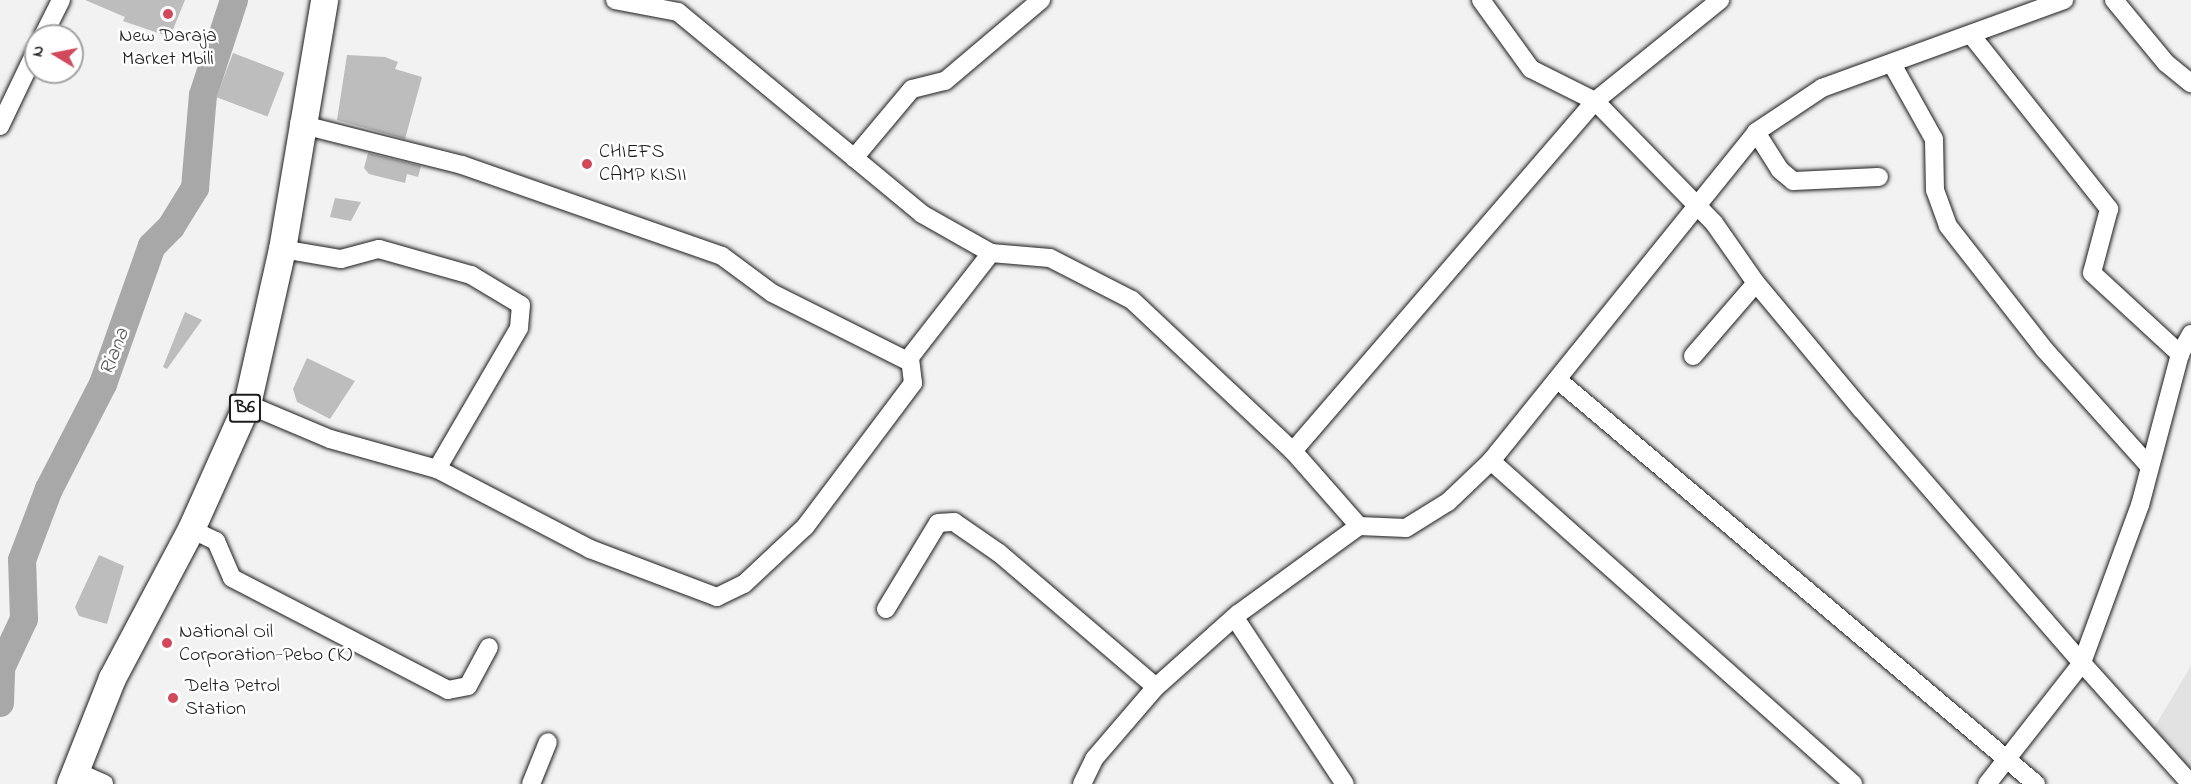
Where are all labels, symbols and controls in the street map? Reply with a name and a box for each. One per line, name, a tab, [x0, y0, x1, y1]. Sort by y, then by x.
marker: New Daraja Market Mbili	[161, 7, 175, 21]
north arrow	[24, 24, 84, 84]
place label: New Daraja Market Mbili	[119, 24, 217, 71]
text: N	[25, 44, 51, 59]
place label: CHIEFS CAMP KISII	[599, 140, 686, 187]
marker: CHIEFS CAMP KISII	[580, 157, 594, 171]
water label: Riana	[95, 325, 135, 379]
road number: B6	[228, 393, 262, 423]
place label: National Oil Corporation-Pebo (K)	[179, 620, 352, 667]
marker: National Oil Corporation-Pebo (K)	[160, 636, 174, 650]
place label: Delta Petrol Station	[185, 674, 280, 721]
marker: Delta Petrol Station	[166, 691, 180, 705]

